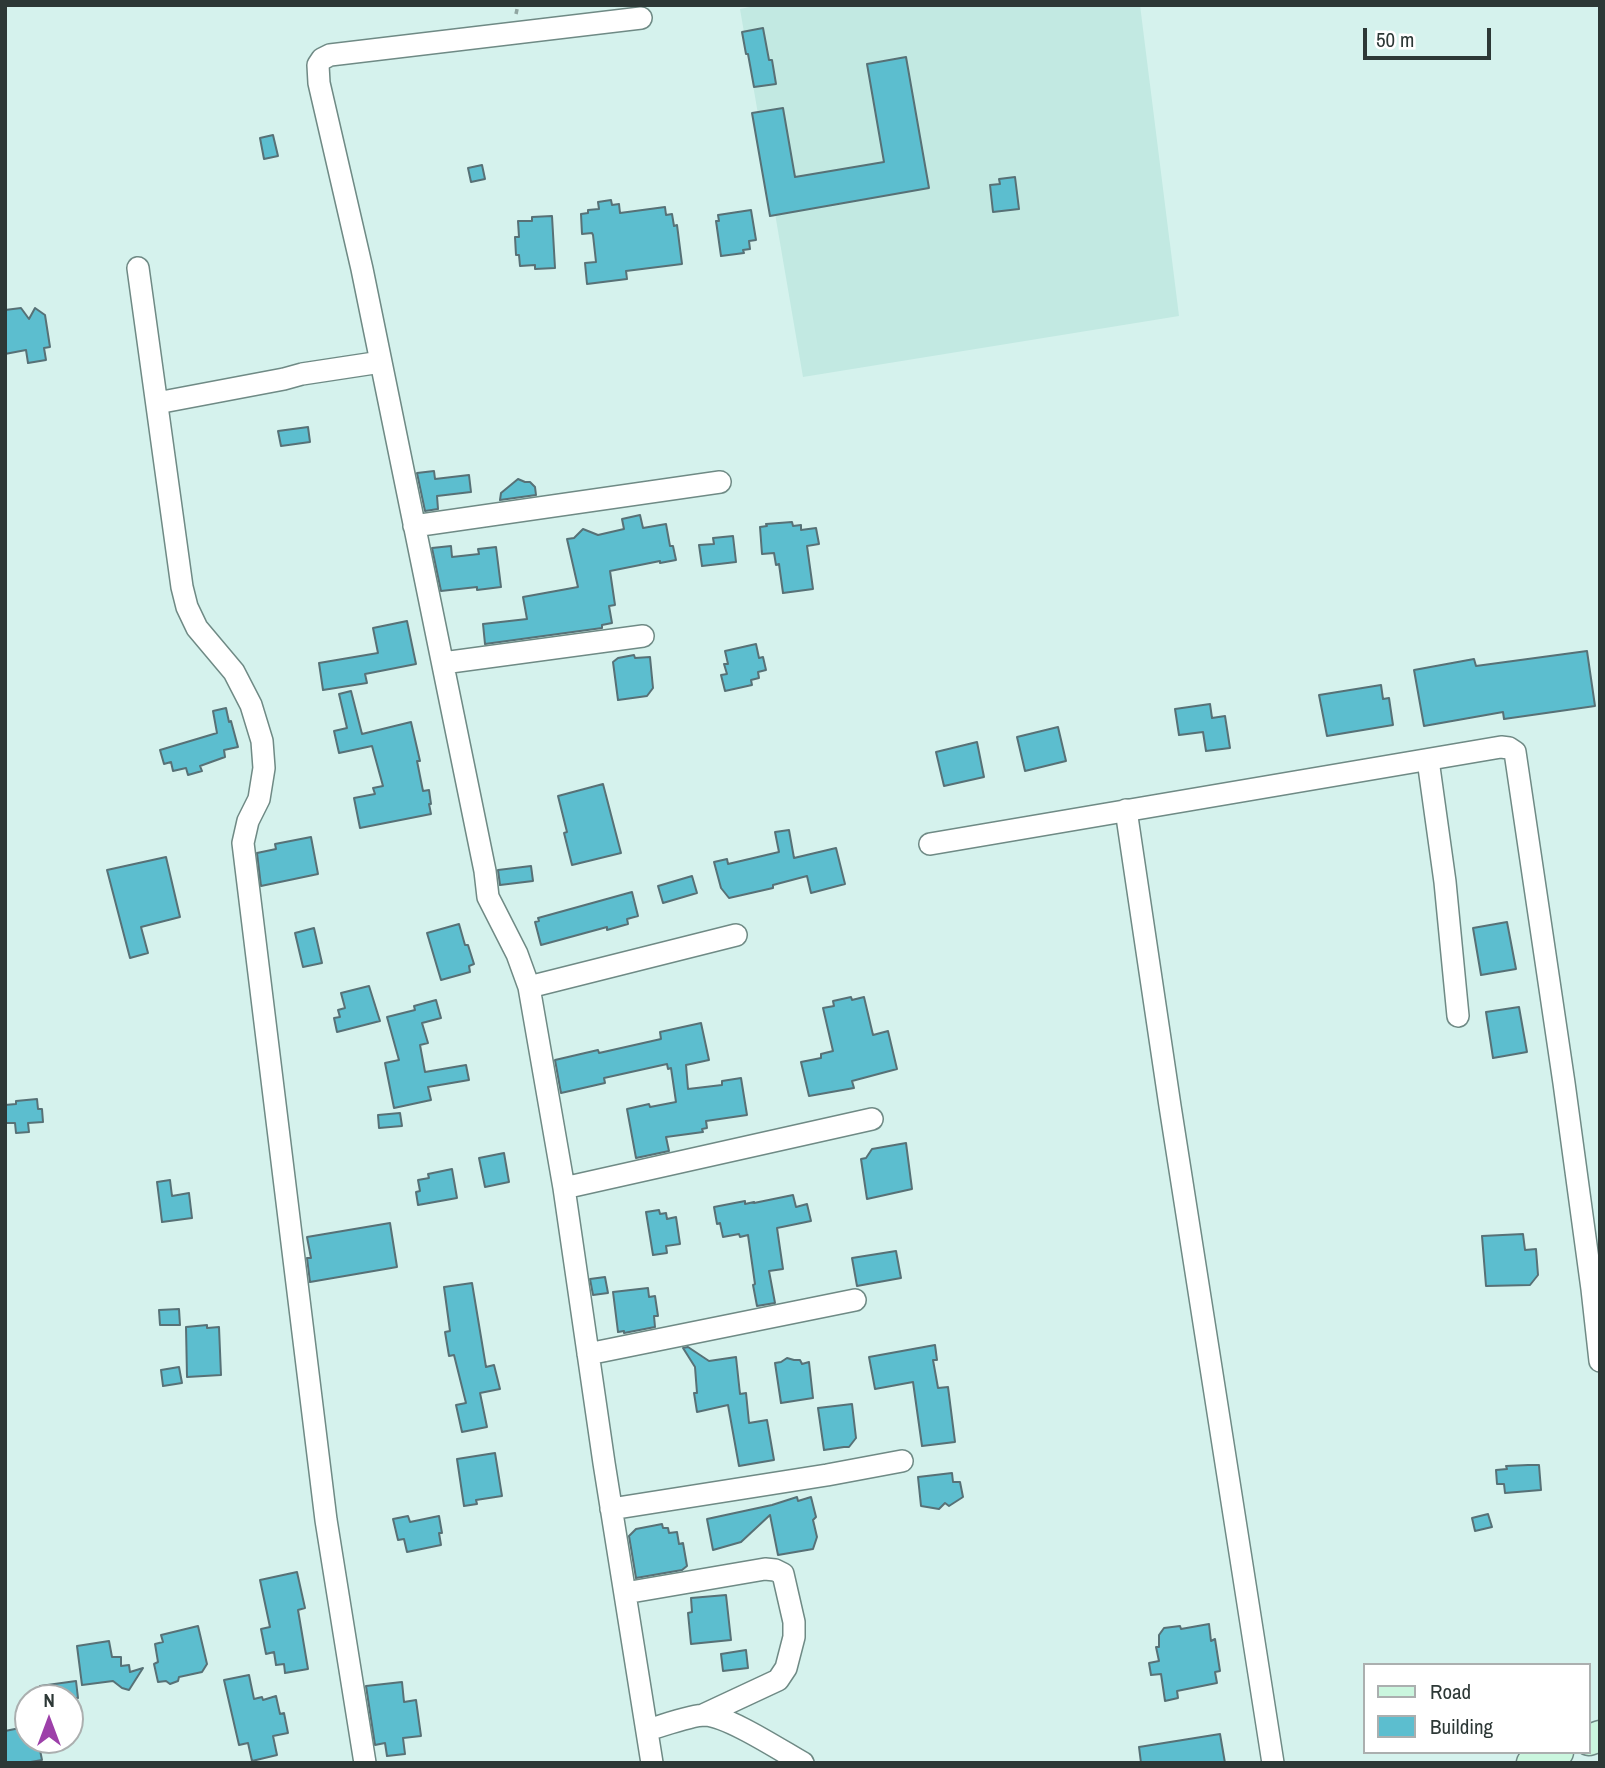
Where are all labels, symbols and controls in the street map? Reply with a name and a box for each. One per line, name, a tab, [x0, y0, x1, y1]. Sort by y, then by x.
scale bar	[1367, 14, 1495, 58]
text: 50 m	[1376, 25, 1414, 54]
legend	[1364, 1663, 1591, 1754]
text: Road	[1430, 1677, 1471, 1706]
north arrow	[14, 1684, 84, 1754]
text: N	[43, 1687, 55, 1713]
text: Building	[1430, 1712, 1493, 1741]

